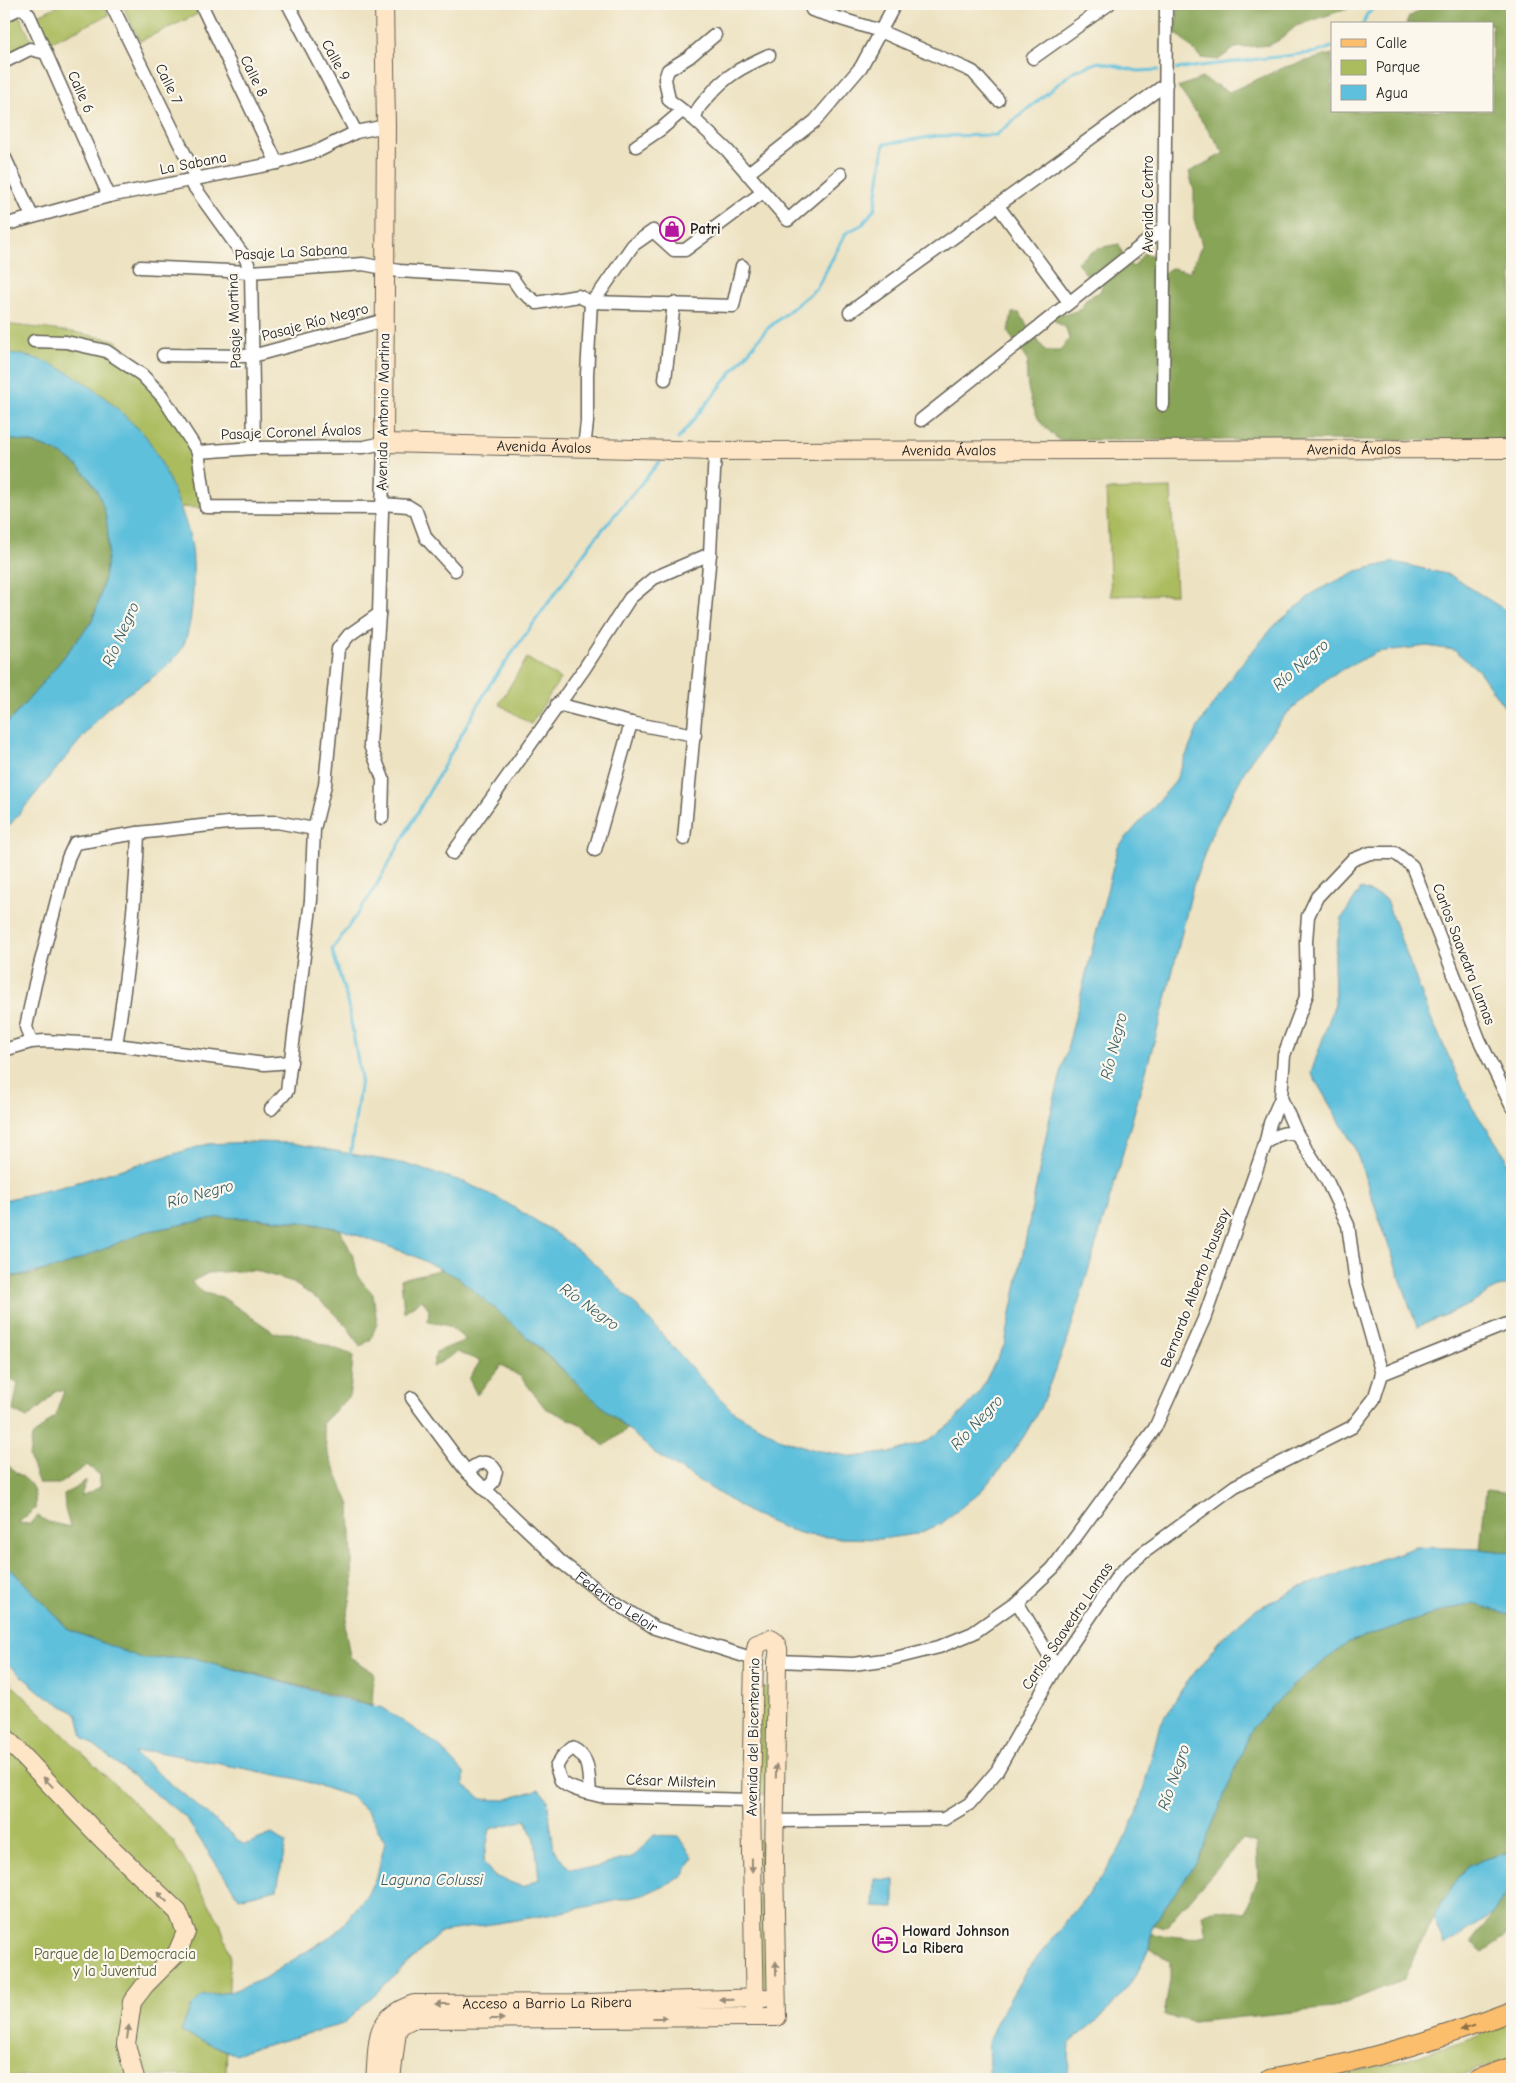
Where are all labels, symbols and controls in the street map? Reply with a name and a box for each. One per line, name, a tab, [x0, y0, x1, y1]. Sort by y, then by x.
legend	[1331, 22, 1494, 112]
text: Calle	[1376, 34, 1408, 52]
street label: Calle 9	[318, 36, 354, 84]
street label: Calle 8	[236, 52, 272, 100]
text: Parque	[1376, 58, 1421, 76]
street label: Calle 7	[151, 61, 187, 107]
street label: Calle 6	[64, 68, 98, 116]
text: Agua	[1376, 84, 1408, 102]
street label: La Sabana	[158, 148, 228, 178]
street label: Avenida Centro	[1139, 155, 1157, 253]
shop icon: Patri	[659, 216, 685, 242]
place label: Patri	[690, 220, 721, 238]
street label: Pasaje La Sabana	[234, 240, 348, 264]
street label: Pasaje Martina	[223, 273, 245, 369]
street label: Pasaje Río Negro	[260, 299, 370, 345]
street label: Avenida Antonio Martina	[373, 333, 393, 491]
street label: Pasaje Coronel Ávalos	[221, 420, 361, 443]
street label: Avenida Ávalos	[496, 437, 591, 457]
street label: Avenida Ávalos	[1307, 439, 1401, 459]
street label: Avenida Ávalos	[902, 440, 996, 460]
water label: Río Negro	[99, 600, 143, 669]
water label: Río Negro	[1269, 636, 1332, 694]
street label: Carlos Saavedra Lamas	[1429, 881, 1499, 1027]
water label: Río Negro	[1097, 1011, 1131, 1082]
water label: Río Negro	[165, 1176, 236, 1211]
street label: Bernardo Alberto Houssay	[1156, 1206, 1234, 1370]
water label: Río Negro	[557, 1279, 622, 1334]
water label: Río Negro	[947, 1392, 1007, 1454]
street label: Carlos Saavedra Lamas	[1018, 1559, 1116, 1693]
street label: Federico Leloir	[572, 1568, 661, 1636]
street label: Avenida del Bicentenario	[743, 1657, 763, 1817]
water label: Río Negro	[1154, 1742, 1194, 1813]
one-way arrow	[772, 1762, 780, 1778]
street label: César Milstein	[626, 1770, 716, 1792]
one-way arrow	[42, 1776, 54, 1788]
one-way arrow	[748, 1857, 756, 1873]
water label: Laguna Colussi	[381, 1871, 484, 1889]
one-way arrow	[157, 1892, 169, 1904]
place label: Howard Johnson La Ribera	[902, 1922, 1009, 1957]
hotel icon: Howard Johnson La Ribera	[872, 1927, 898, 1953]
park label: Parque de la Democracia y la Juventud	[34, 1945, 196, 1980]
one-way arrow	[771, 1960, 779, 1976]
street label: Acceso a Barrio La Ribera	[463, 1993, 632, 2013]
one-way arrow	[719, 1996, 735, 2004]
one-way arrow	[434, 2000, 450, 2008]
one-way arrow	[652, 2014, 668, 2022]
one-way arrow	[490, 2015, 506, 2023]
one-way arrow	[124, 2023, 132, 2039]
one-way arrow	[1459, 2025, 1474, 2032]

